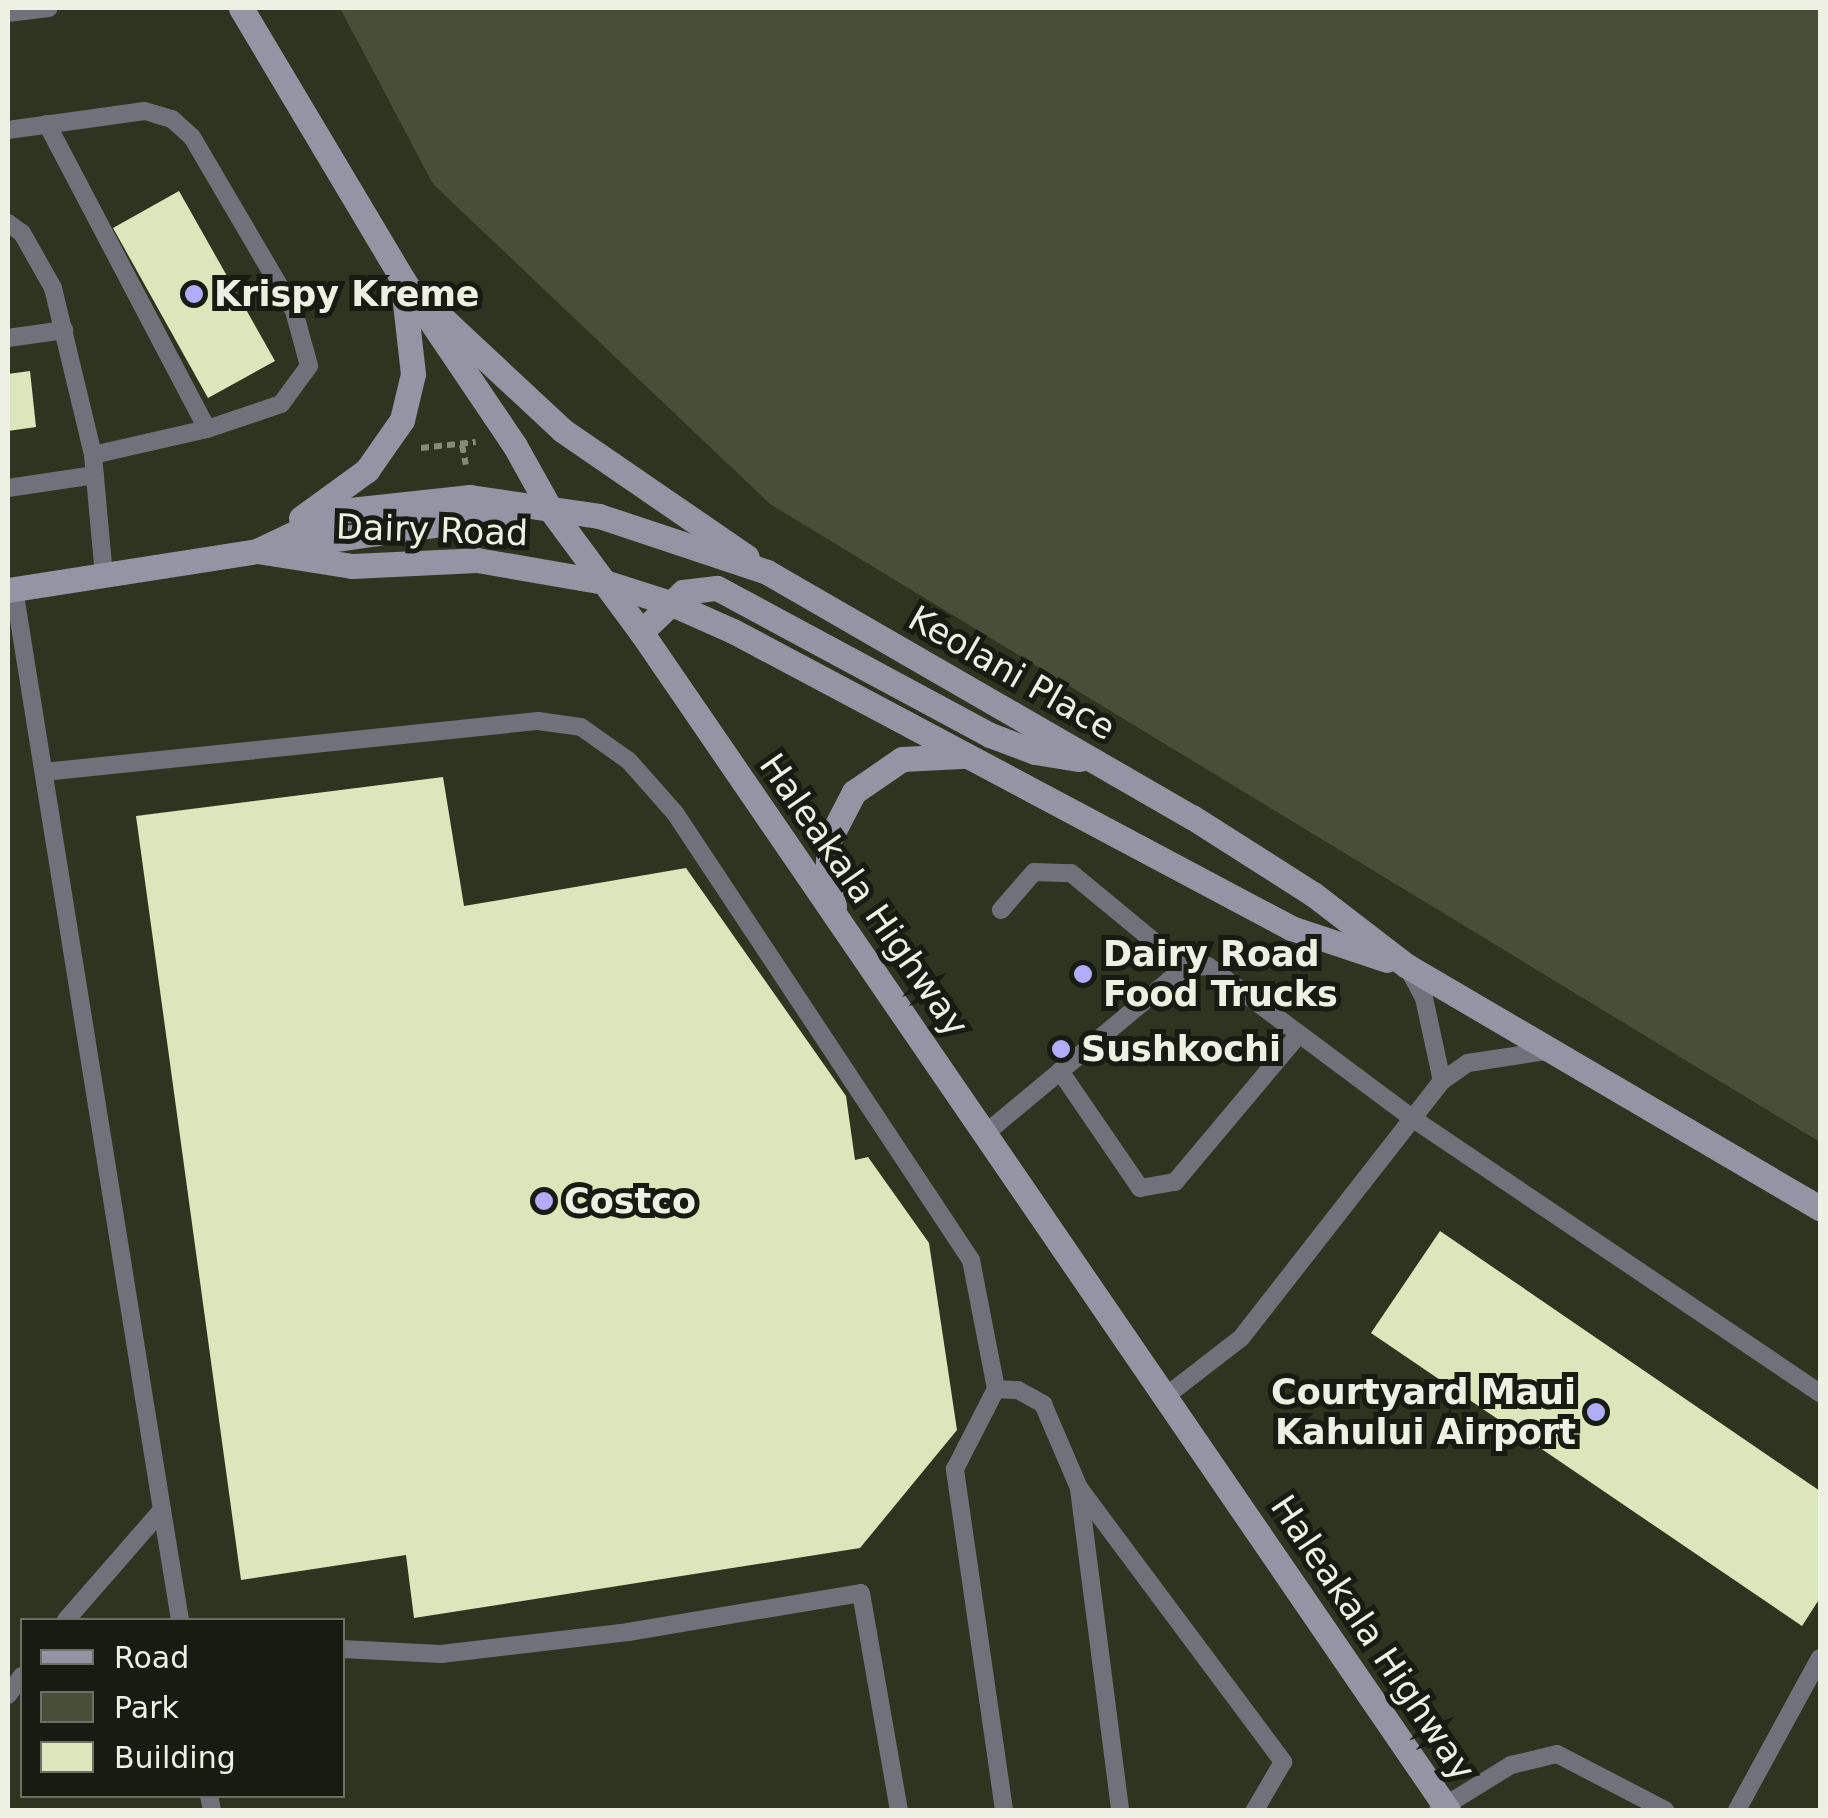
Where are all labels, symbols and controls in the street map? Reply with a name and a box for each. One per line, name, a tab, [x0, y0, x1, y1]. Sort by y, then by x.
place label: Krispy Kreme	[214, 273, 480, 315]
marker: Krispy Kreme	[183, 283, 205, 305]
street label: Dairy Road	[335, 506, 529, 554]
street label: Keolani Place	[901, 597, 1123, 749]
street label: Haleakala Highway	[751, 746, 977, 1044]
place label: Dairy Road Food Trucks	[1103, 933, 1338, 1015]
marker: Dairy Road Food Trucks	[1072, 963, 1094, 985]
place label: Sushkochi	[1081, 1028, 1281, 1070]
marker: Sushkochi	[1050, 1038, 1072, 1060]
place label: Costco	[564, 1180, 696, 1222]
marker: Costco	[533, 1190, 555, 1212]
place label: Courtyard Maui Kahului Airport	[1271, 1371, 1576, 1453]
marker: Courtyard Maui Kahului Airport	[1585, 1401, 1607, 1423]
street label: Haleakala Highway	[1262, 1487, 1484, 1789]
legend	[20, 1618, 345, 1798]
text: Road	[114, 1640, 189, 1675]
text: Park	[114, 1690, 179, 1725]
text: Building	[114, 1740, 236, 1775]

